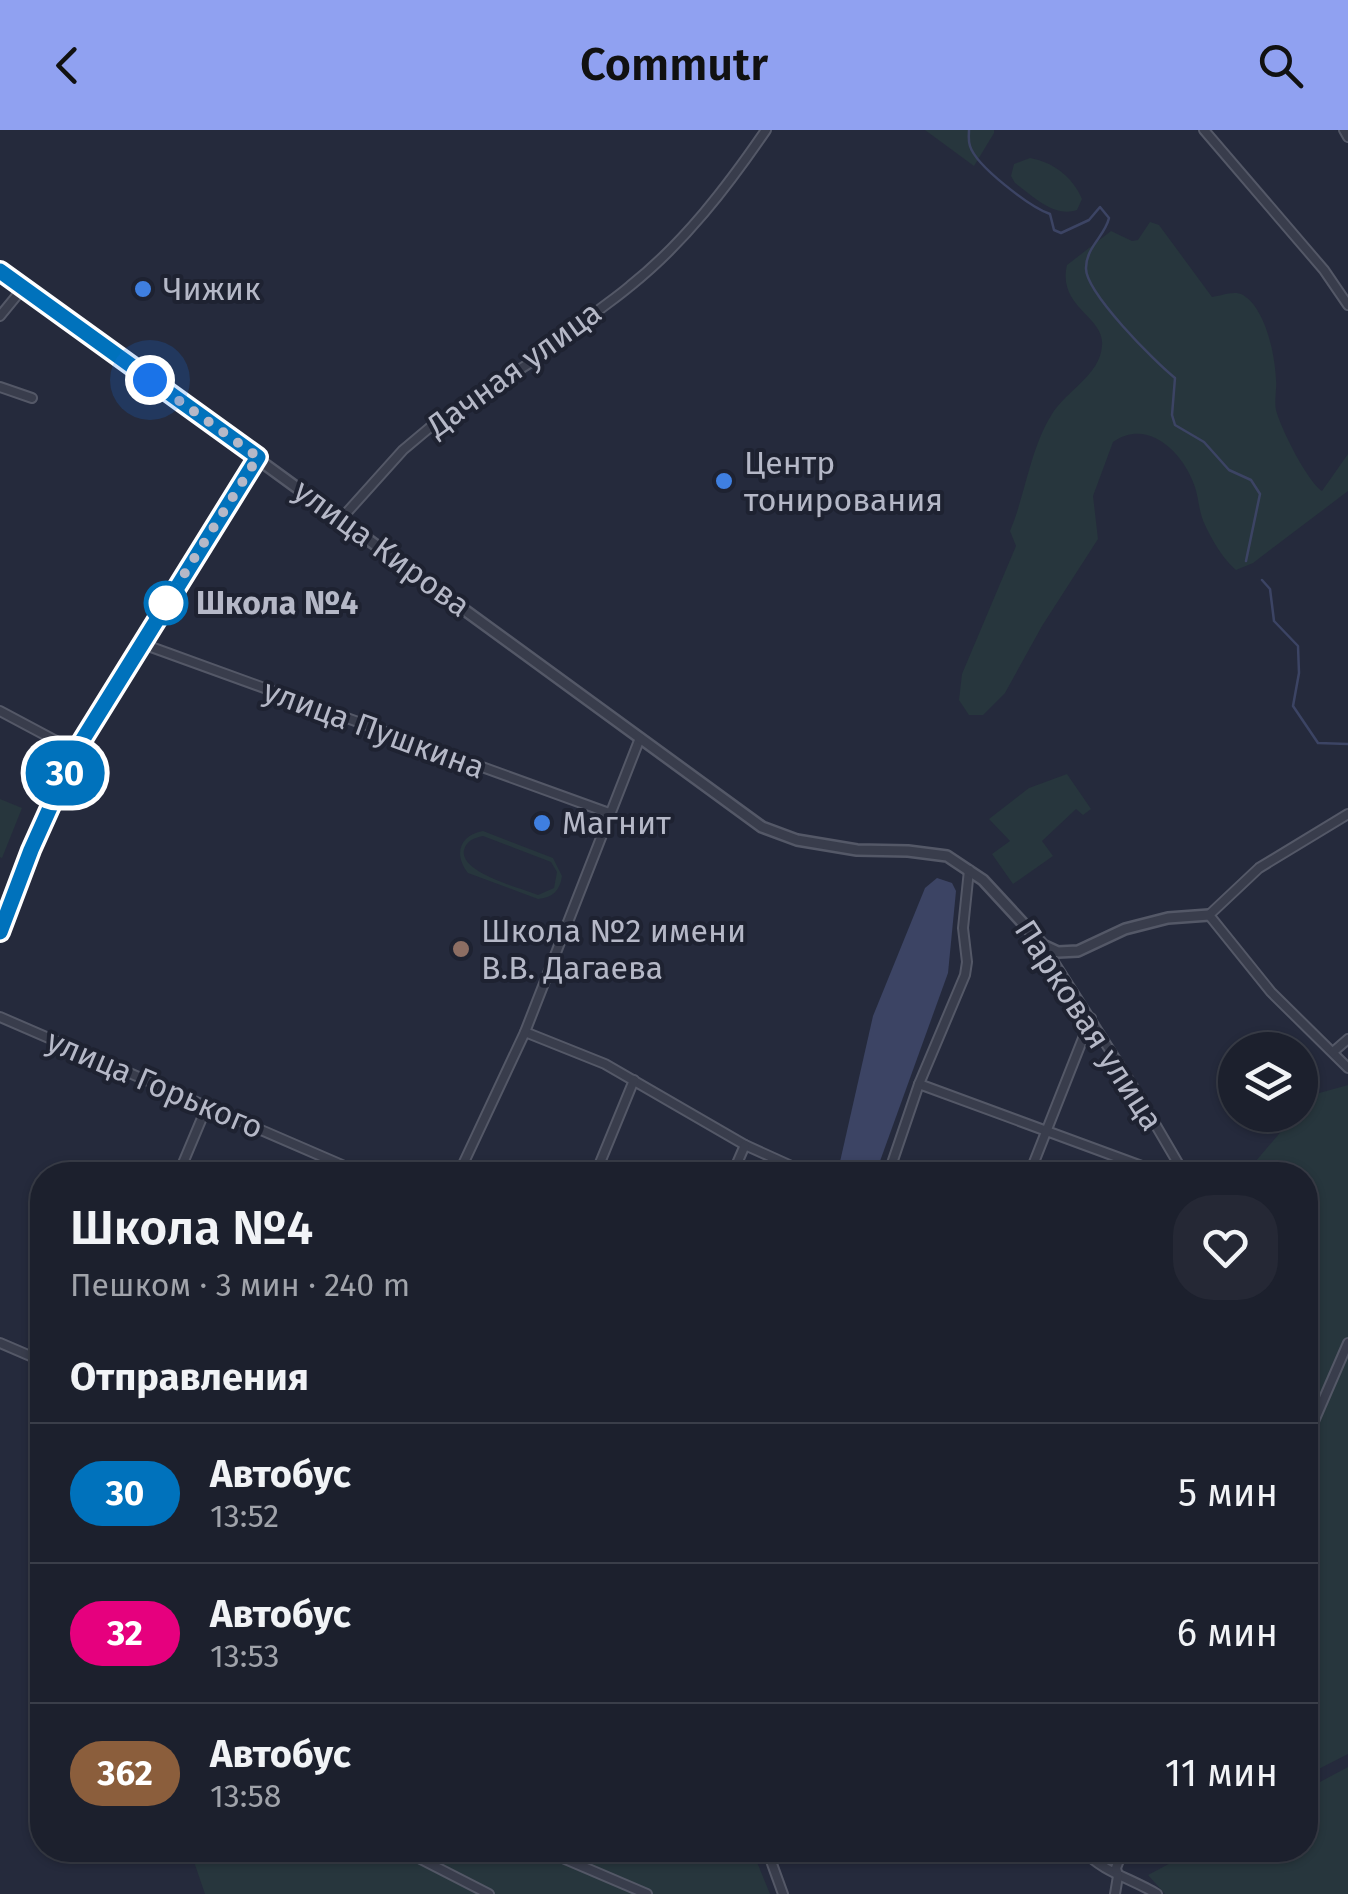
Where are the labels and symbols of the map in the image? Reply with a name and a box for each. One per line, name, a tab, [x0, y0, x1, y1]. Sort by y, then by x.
place label: Чижик	[163, 270, 261, 308]
marker: Чижик	[132, 278, 154, 300]
street label: Дачная улица	[419, 293, 609, 446]
your location	[125, 355, 175, 405]
place label: Центр тонирования	[744, 444, 943, 519]
marker: Центр тонирования	[713, 470, 735, 492]
street label: улица Кирова	[286, 471, 478, 625]
marker: Школа №4	[145, 582, 187, 624]
place label: Школа №4	[196, 584, 358, 622]
street label: улица Пушкина	[258, 671, 490, 787]
line badge: 30	[20, 740, 110, 806]
place label: Магнит	[562, 804, 671, 842]
marker: Магнит	[531, 812, 553, 834]
place label: Школа №2 имени В.В. Дагаева	[481, 912, 746, 987]
street label: Парковая улица	[1007, 913, 1171, 1137]
marker: Школа №2 имени В.В. Дагаева	[450, 938, 472, 960]
street label: улица Горького	[41, 1021, 269, 1147]

